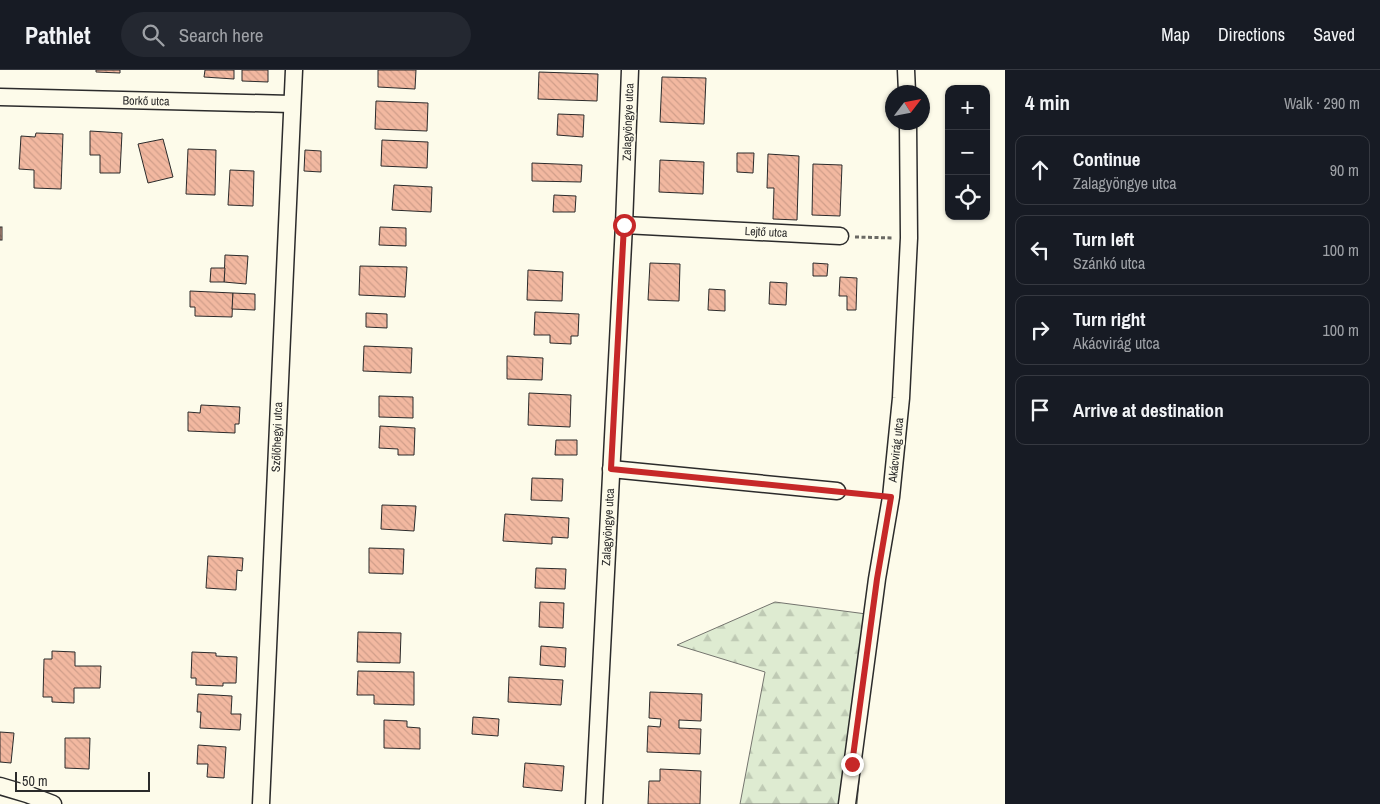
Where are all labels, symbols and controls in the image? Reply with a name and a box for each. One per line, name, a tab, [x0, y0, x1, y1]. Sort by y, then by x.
search box	[121, 12, 471, 57]
text: Pathlet	[25, 19, 91, 51]
icon: search	[139, 21, 167, 49]
text: Search here	[179, 22, 264, 48]
text: Map	[1161, 22, 1190, 47]
text: Directions	[1218, 22, 1285, 47]
text: Saved	[1313, 22, 1355, 47]
street label: Zalagyöngye utca	[619, 82, 637, 161]
north arrow	[885, 85, 930, 130]
map controls	[945, 85, 990, 220]
button: +	[945, 85, 990, 130]
text: 4 min	[1025, 88, 1070, 117]
text: Walk · 290 m	[1284, 92, 1360, 114]
street label: Borkő utca	[122, 93, 170, 109]
button: −	[945, 130, 990, 175]
text: Continue	[1073, 146, 1141, 172]
icon: ahead	[1026, 156, 1054, 184]
text: 90 m	[1330, 159, 1359, 181]
text: Zalagyöngye utca	[1073, 172, 1177, 194]
button: locate	[945, 175, 990, 220]
route start	[613, 214, 636, 237]
street label: Lejtő utca	[744, 223, 788, 241]
text: Turn left	[1073, 226, 1134, 252]
icon: left	[1026, 236, 1054, 264]
text: 100 m	[1323, 239, 1359, 261]
text: Szánkó utca	[1073, 252, 1145, 274]
text: Turn right	[1073, 306, 1145, 332]
icon: right	[1026, 316, 1054, 344]
text: 100 m	[1323, 319, 1359, 341]
text: Akácvirág utca	[1073, 332, 1160, 354]
icon: arrive	[1026, 396, 1054, 424]
text: Arrive at destination	[1073, 397, 1224, 423]
street label: Szőlőhegyi utca	[268, 401, 286, 472]
street label: Akácvirág utca	[885, 416, 907, 484]
street label: Zalagyöngye utca	[598, 487, 618, 566]
route end	[841, 753, 864, 776]
scale bar	[15, 769, 150, 792]
text: 50 m	[22, 772, 48, 790]

